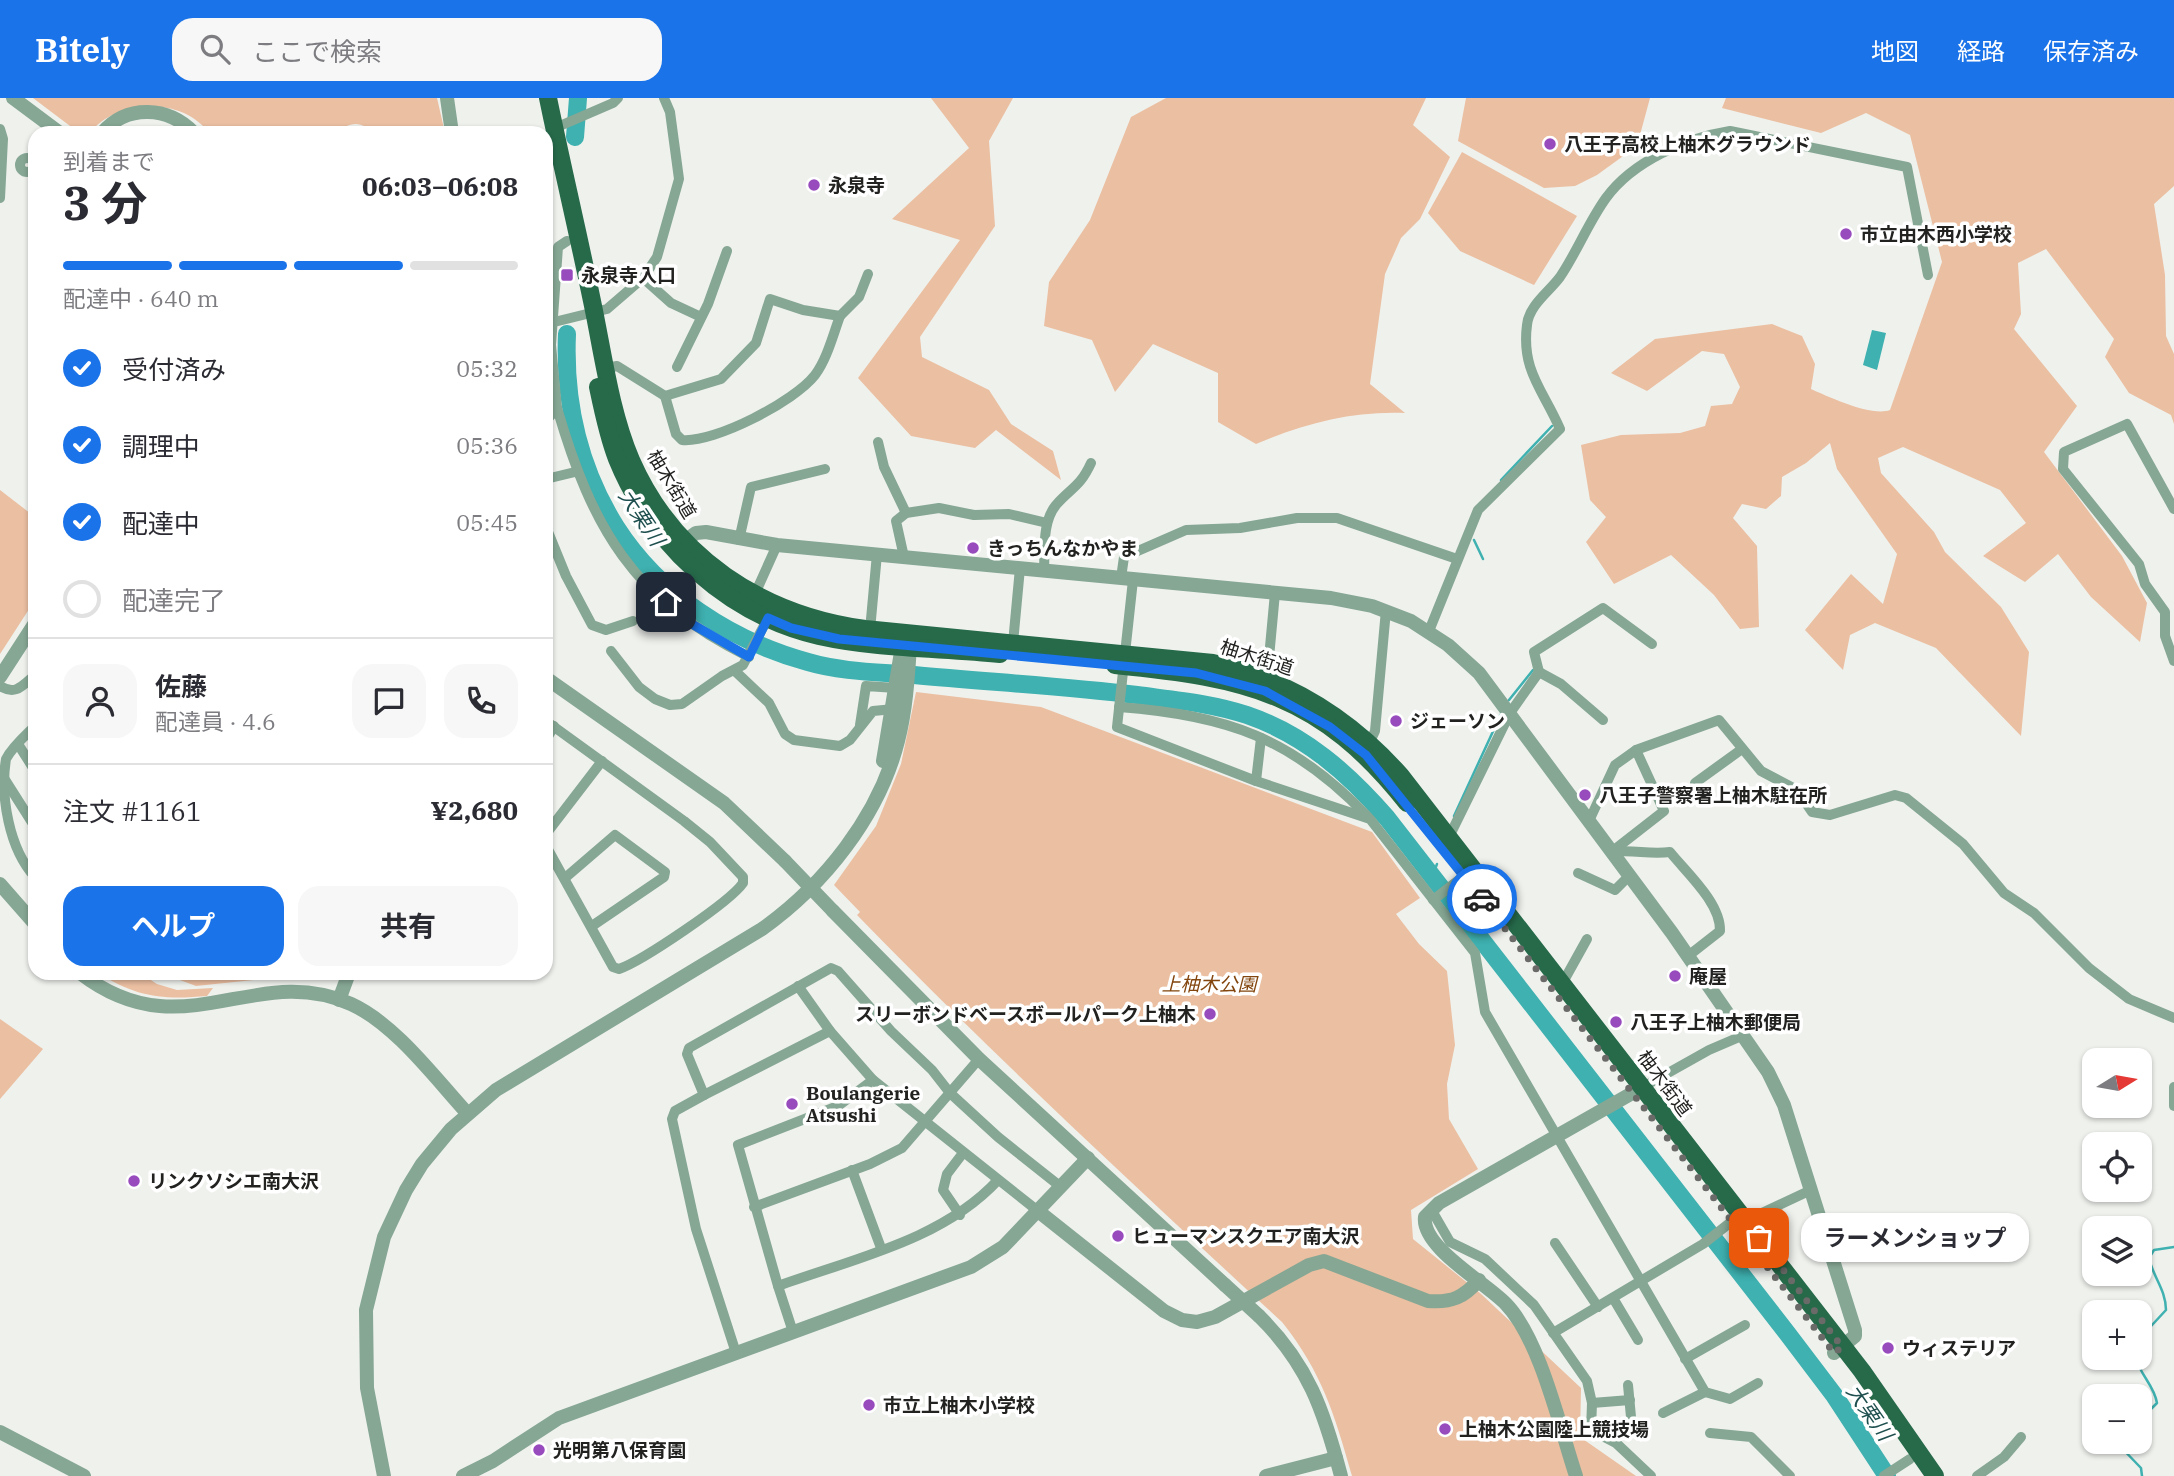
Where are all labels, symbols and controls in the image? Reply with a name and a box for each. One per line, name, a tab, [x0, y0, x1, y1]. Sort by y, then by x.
search box	[172, 18, 662, 81]
text: Bitely	[35, 28, 130, 71]
icon: search	[196, 30, 234, 68]
text: ここで検索	[252, 34, 382, 68]
text: 地図	[1871, 35, 1919, 67]
text: 経路	[1957, 35, 2005, 67]
text: 保存済み	[2043, 35, 2139, 67]
place label: 八王子高校上柚木グラウンド	[1564, 132, 1811, 156]
marker: 八王子高校上柚木グラウンド	[1542, 136, 1558, 152]
text: 到着まで	[63, 146, 155, 176]
text: 06:03–06:08	[362, 169, 518, 203]
text: 3 分	[63, 173, 147, 233]
place label: 永泉寺	[828, 173, 885, 197]
marker: 永泉寺	[806, 177, 822, 193]
place label: 市立由木西小学校	[1860, 222, 2012, 246]
marker: 市立由木西小学校	[1838, 226, 1854, 242]
place label: 永泉寺入口	[581, 263, 676, 287]
marker: 永泉寺入口	[559, 267, 575, 283]
text: 配達中 · 640 m	[63, 283, 219, 313]
icon: check	[63, 349, 101, 387]
text: 受付済み	[122, 352, 226, 386]
text: 05:32	[456, 353, 518, 383]
icon: check	[63, 426, 101, 464]
text: 調理中	[122, 429, 200, 463]
text: 05:36	[456, 430, 518, 460]
street label: 柚木街道	[642, 445, 702, 523]
water label: 大栗川	[613, 483, 672, 553]
icon: check	[63, 503, 101, 541]
text: 配達中	[122, 506, 200, 540]
text: 05:45	[456, 507, 518, 537]
place label: きっちんなかやま	[987, 536, 1138, 560]
marker: きっちんなかやま	[965, 540, 981, 556]
pin	[636, 572, 696, 632]
text: 配達完了	[122, 583, 226, 617]
icon: home	[647, 583, 685, 621]
street label: 柚木街道	[1217, 634, 1297, 680]
button: person	[63, 664, 137, 738]
button: chat	[352, 664, 426, 738]
button: phone	[444, 664, 518, 738]
text: 佐藤	[155, 669, 207, 703]
text: 配達員 · 4.6	[155, 706, 276, 736]
place label: ジェーソン	[1410, 709, 1505, 733]
marker: ジェーソン	[1388, 713, 1404, 729]
place label: 八王子警察署上柚木駐在所	[1599, 783, 1827, 807]
marker: 八王子警察署上柚木駐在所	[1577, 787, 1593, 803]
text: ¥2,680	[431, 793, 518, 827]
text: 注文 #1161	[63, 794, 202, 828]
courier	[1447, 864, 1517, 934]
icon: car	[1463, 880, 1501, 918]
button: ヘルプ	[63, 886, 284, 966]
button: 共有	[298, 886, 518, 966]
place label: 庵屋	[1689, 964, 1727, 988]
marker: 庵屋	[1667, 968, 1683, 984]
park label: 上柚木公園	[1161, 972, 1259, 996]
place label: スリーボンドベースボールパーク上柚木	[855, 1002, 1196, 1026]
marker: スリーボンドベースボールパーク上柚木	[1202, 1006, 1218, 1022]
place label: 八王子上柚木郵便局	[1630, 1010, 1801, 1034]
marker: 八王子上柚木郵便局	[1608, 1014, 1624, 1030]
street label: 柚木街道	[1633, 1045, 1697, 1121]
north arrow	[2082, 1048, 2152, 1118]
map controls	[2082, 1048, 2152, 1454]
place label: Boulangerie Atsushi	[806, 1081, 920, 1127]
marker: Boulangerie Atsushi	[784, 1096, 800, 1112]
button: locate	[2082, 1132, 2152, 1202]
place label: リンクソシエ南大沢	[148, 1169, 319, 1193]
marker: リンクソシエ南大沢	[126, 1173, 142, 1189]
pin	[1729, 1208, 1789, 1268]
callout: ラーメンショップ	[1801, 1214, 2028, 1262]
button: layers	[2082, 1216, 2152, 1286]
icon: bag	[1740, 1219, 1778, 1257]
text: ラーメンショップ	[1823, 1222, 2007, 1252]
place label: ヒューマンスクエア南大沢	[1132, 1224, 1360, 1248]
marker: ヒューマンスクエア南大沢	[1110, 1228, 1126, 1244]
button: +	[2082, 1300, 2152, 1370]
place label: ウィステリア	[1902, 1336, 2016, 1360]
marker: ウィステリア	[1880, 1340, 1896, 1356]
water label: 大栗川	[1840, 1378, 1901, 1447]
button: −	[2082, 1384, 2152, 1454]
place label: 市立上柚木小学校	[883, 1393, 1035, 1417]
marker: 市立上柚木小学校	[861, 1397, 877, 1413]
place label: 上柚木公園陸上競技場	[1459, 1417, 1649, 1441]
marker: 上柚木公園陸上競技場	[1437, 1421, 1453, 1437]
place label: 光明第八保育園	[553, 1438, 686, 1462]
marker: 光明第八保育園	[531, 1442, 547, 1458]

